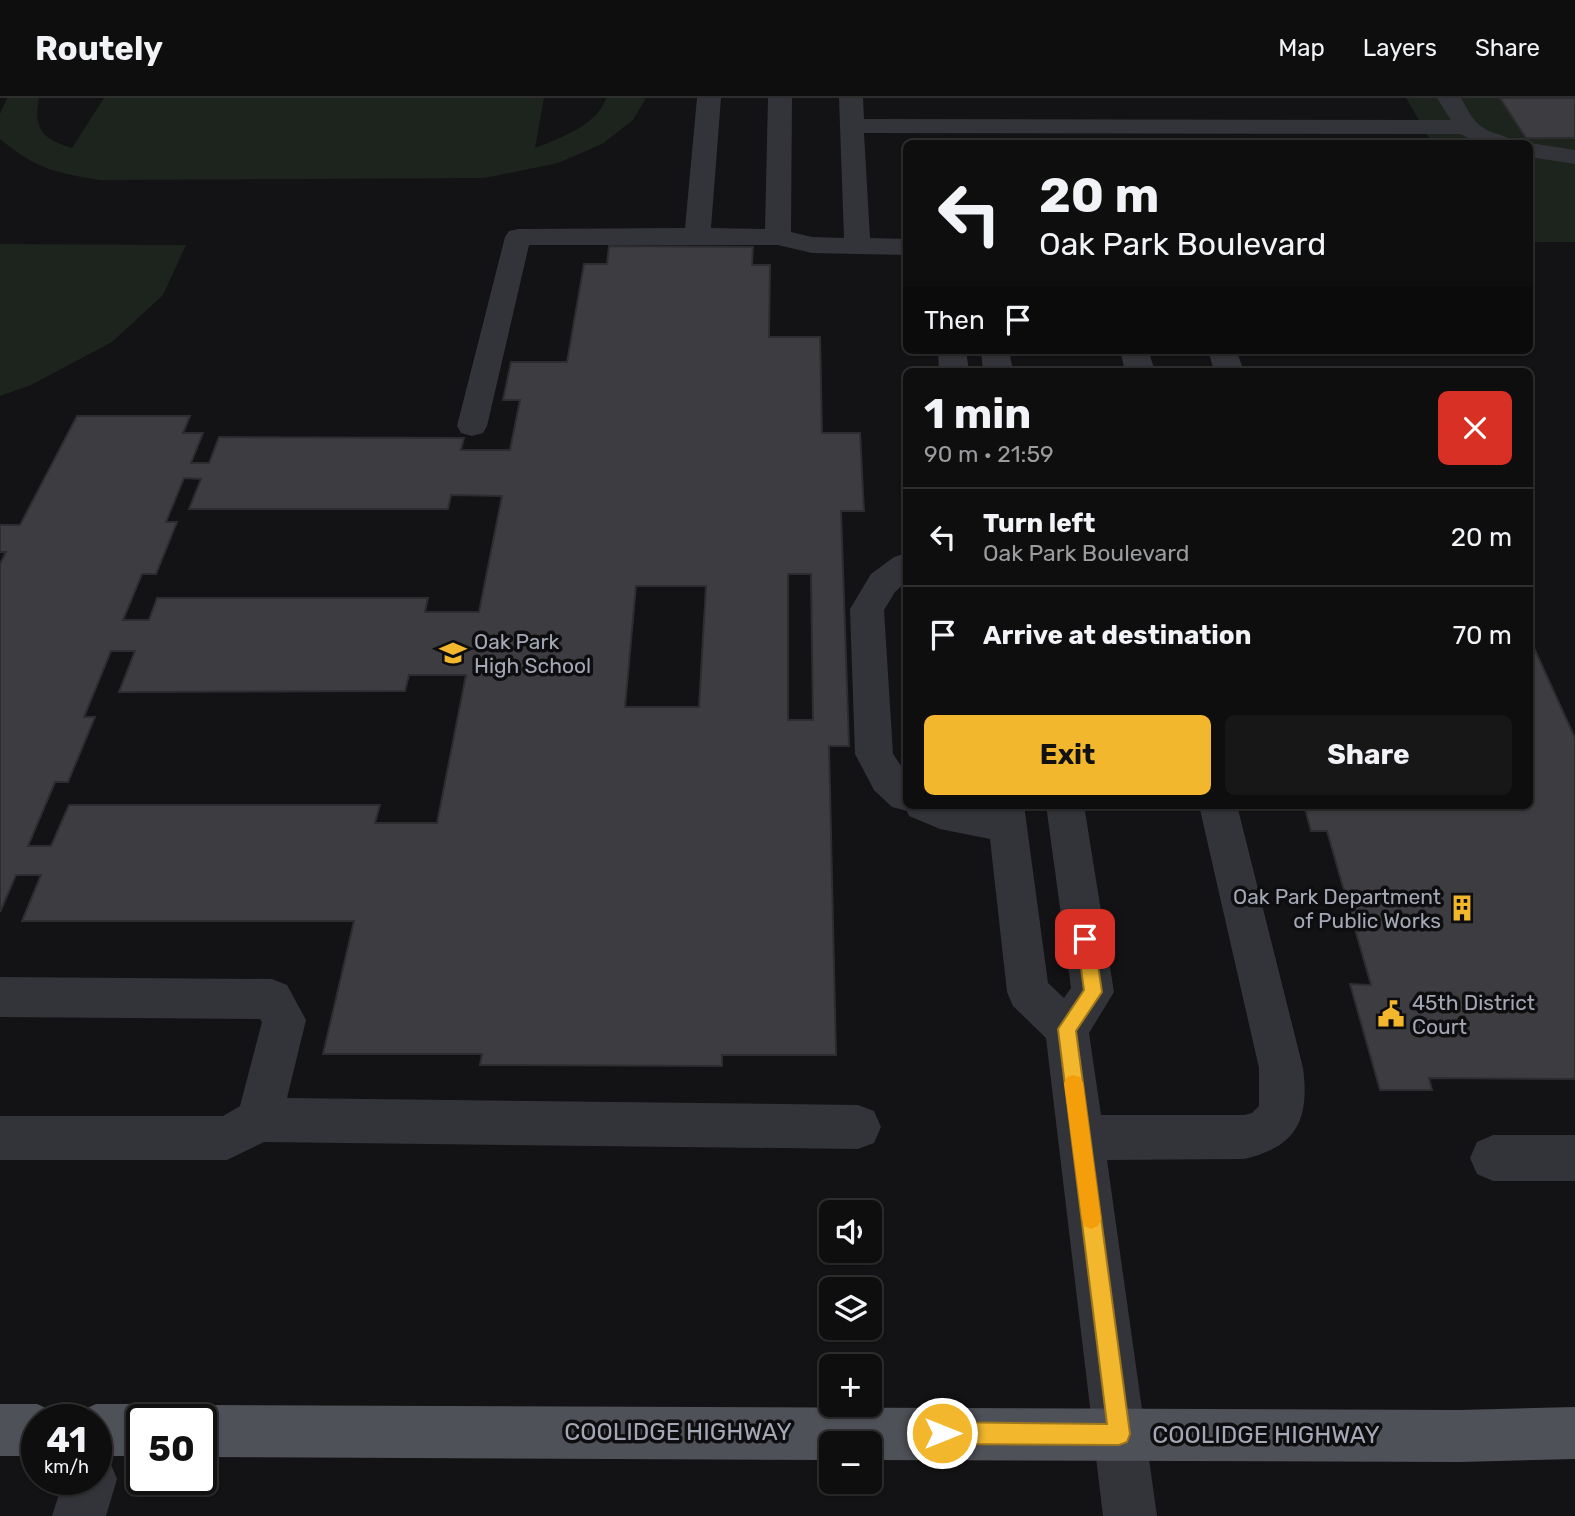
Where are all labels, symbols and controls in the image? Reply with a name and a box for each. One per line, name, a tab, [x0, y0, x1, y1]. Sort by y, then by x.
text: Routely	[35, 29, 163, 68]
text: Map	[1278, 34, 1325, 62]
text: Layers	[1363, 34, 1437, 62]
text: Share	[1475, 34, 1540, 62]
text: 20 m	[1039, 166, 1160, 224]
icon: left	[924, 168, 1015, 259]
text: Oak Park Boulevard	[1039, 225, 1326, 263]
icon: arrive	[999, 301, 1037, 339]
text: Then	[924, 305, 985, 336]
text: 1 min	[924, 389, 1031, 439]
button: close	[1438, 391, 1512, 465]
text: 90 m · 21:59	[924, 440, 1054, 468]
text: Turn left	[983, 508, 1095, 539]
icon: left	[924, 518, 962, 556]
text: 20 m	[1451, 522, 1512, 553]
text: Oak Park Boulevard	[983, 539, 1189, 567]
icon: arrive	[924, 616, 962, 654]
text: Arrive at destination	[983, 620, 1251, 651]
text: 70 m	[1453, 620, 1512, 651]
place label: Oak Park High School	[474, 629, 591, 678]
school or university icon: Oak Park High School	[438, 638, 468, 668]
button: Exit	[924, 715, 1211, 795]
button: Share	[1225, 715, 1512, 795]
place label: Oak Park Department of Public Works	[1233, 884, 1441, 933]
building icon: Oak Park Department of Public Works	[1447, 893, 1477, 923]
pin	[1055, 909, 1115, 969]
icon: arrive	[1066, 920, 1104, 958]
place label: 45th District Court	[1412, 990, 1535, 1039]
public building icon: 45th District Court	[1376, 999, 1406, 1029]
map controls	[819, 1200, 882, 1494]
button: sound	[819, 1200, 882, 1263]
button: layers	[819, 1277, 882, 1340]
button: +	[819, 1354, 882, 1417]
position arrow	[905, 1396, 979, 1470]
speed limit sign: 50	[126, 1404, 217, 1495]
street label: COOLIDGE HIGHWAY	[564, 1418, 792, 1446]
text: 41	[46, 1419, 87, 1461]
street label: COOLIDGE HIGHWAY	[1152, 1421, 1380, 1449]
button: −	[819, 1431, 882, 1494]
text: km/h	[44, 1456, 89, 1478]

